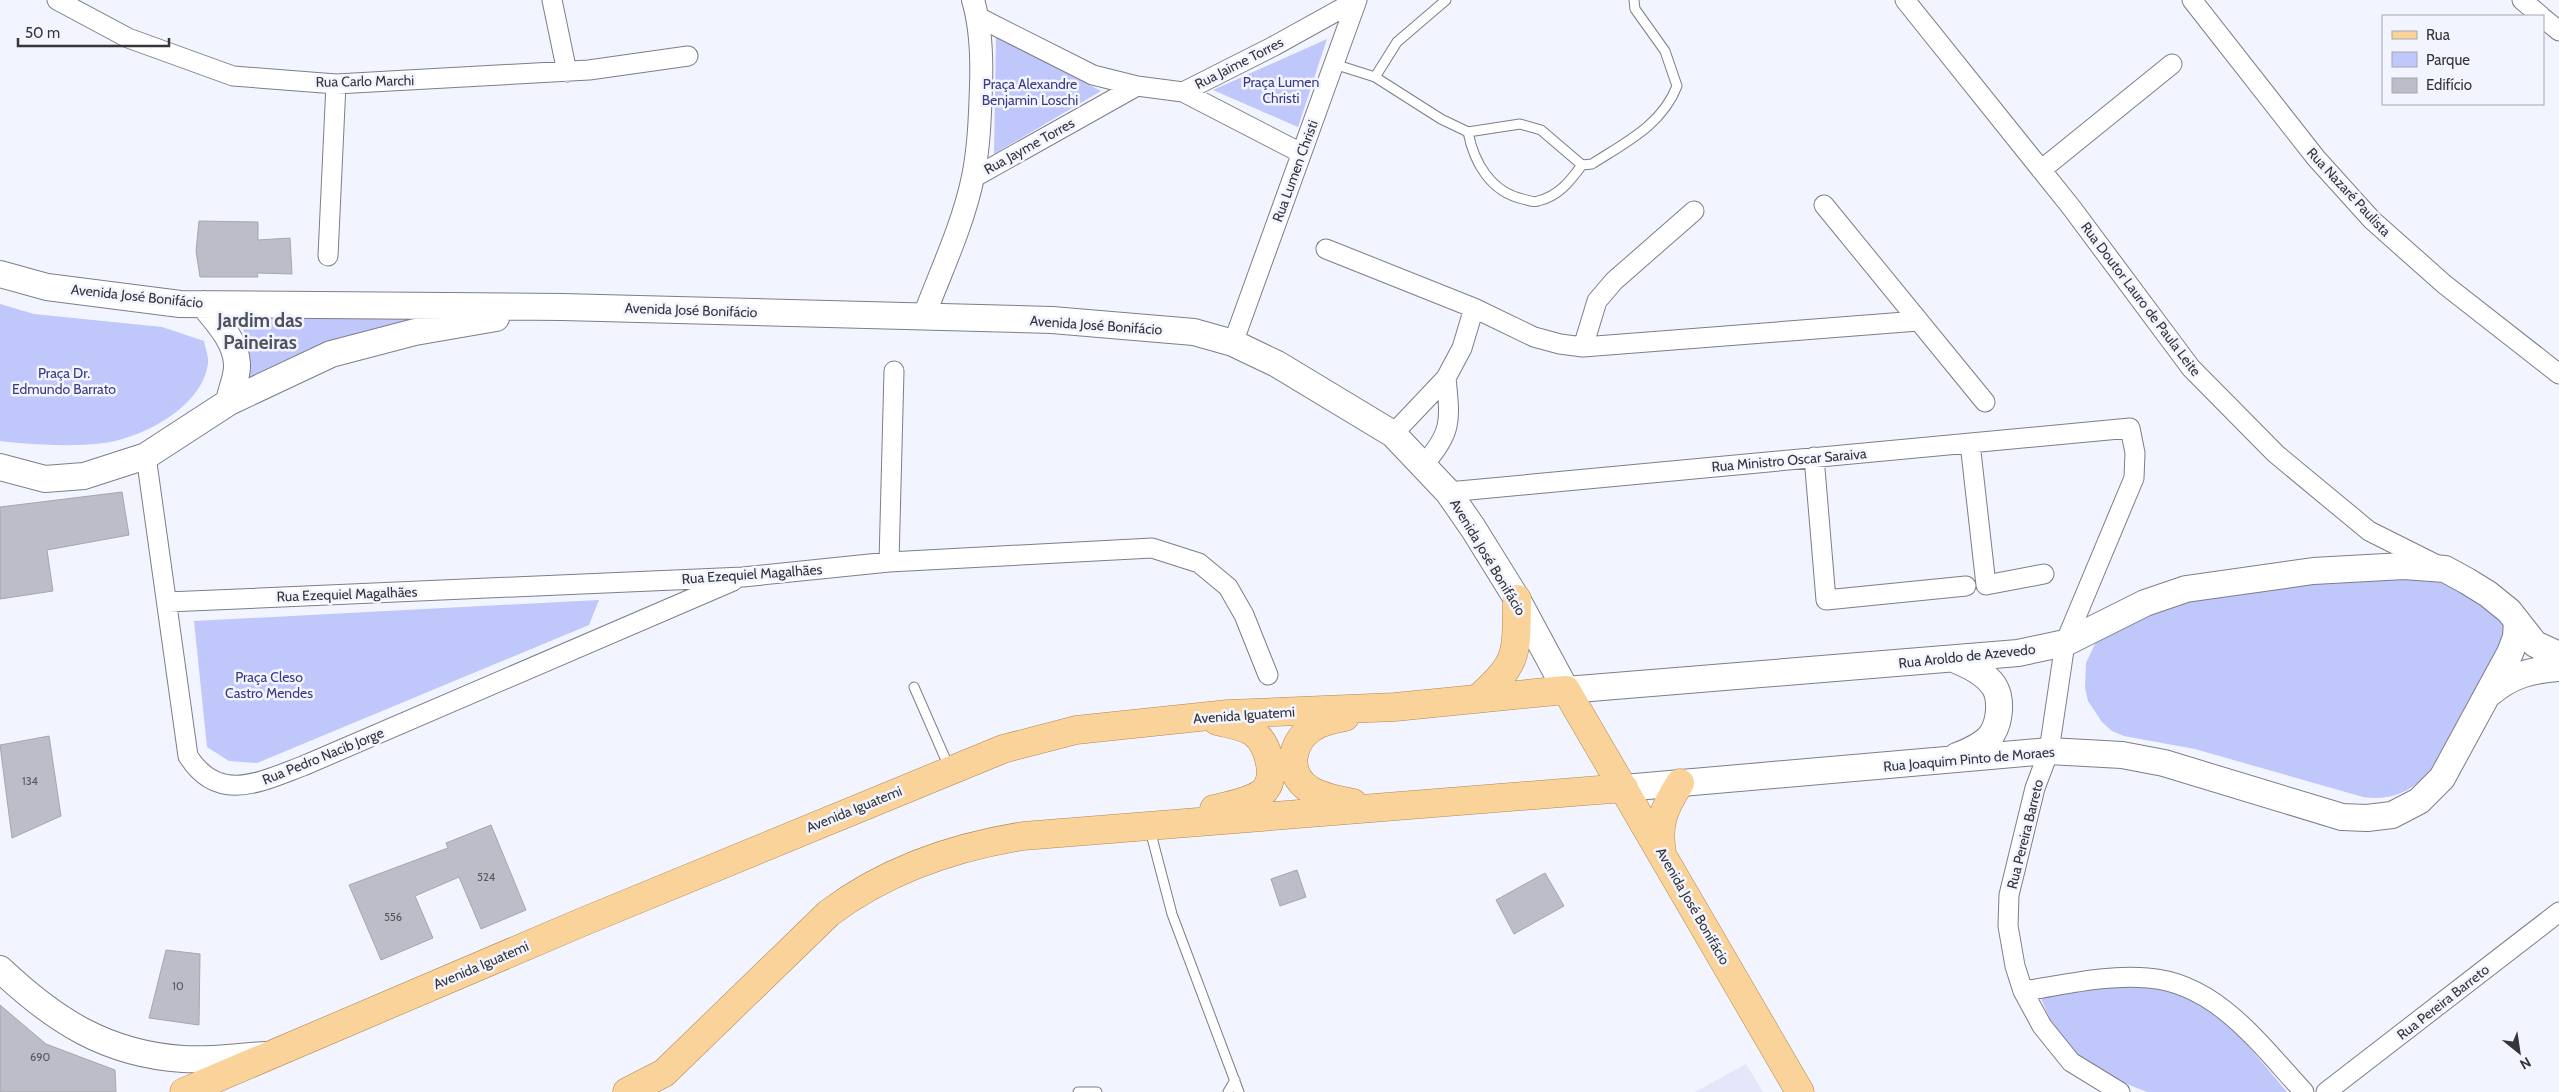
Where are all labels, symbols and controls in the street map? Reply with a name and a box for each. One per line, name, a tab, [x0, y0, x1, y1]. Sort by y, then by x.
scale bar	[18, 15, 169, 47]
legend	[2382, 15, 2544, 105]
text: 50 m	[25, 24, 60, 42]
text: Rua	[2426, 26, 2451, 44]
street label: Rua Jaime Torres	[1192, 33, 1286, 93]
text: Parque	[2426, 51, 2470, 69]
street label: Rua Carlo Marchi	[316, 71, 414, 91]
park label: Praça Lumen Christi	[1243, 73, 1320, 107]
park label: Praça Alexandre Benjamin Loschi	[982, 75, 1078, 109]
text: Edifício	[2426, 76, 2472, 94]
street label: Rua Jayme Torres	[981, 114, 1078, 178]
street label: Rua Lumen Christi	[1268, 118, 1322, 224]
street label: Rua Nazaré Paulista	[2303, 144, 2395, 240]
street label: Rua Doutor Lauro de Paula Leite	[2077, 218, 2205, 380]
street label: Avenida José Bonifácio	[70, 280, 204, 312]
street label: Avenida José Bonifácio	[624, 299, 758, 321]
district label: Jardim das Paineiras	[216, 309, 303, 354]
street label: Avenida José Bonifácio	[1029, 311, 1163, 339]
park label: Praça Dr. Edmundo Barrato	[12, 364, 116, 398]
street label: Rua Ministro Oscar Saraiva	[1711, 444, 1868, 476]
street label: Avenida José Bonifácio	[1446, 495, 1530, 619]
street label: Rua Ezequiel Magalhães	[681, 560, 823, 588]
street label: Rua Ezequiel Magalhães	[276, 583, 418, 605]
street label: Rua Aroldo de Azevedo	[1898, 640, 2037, 672]
park label: Praça Cleso Castro Mendes	[225, 668, 313, 702]
street label: Avenida Iguatemi	[1193, 702, 1295, 728]
street label: Rua Pedro Nacib Jorge	[260, 723, 386, 789]
street label: Rua Joaquim Pinto de Moraes	[1883, 743, 2056, 775]
house number: 134	[22, 774, 39, 788]
street label: Rua Pereira Barreto	[2003, 777, 2047, 891]
street label: Avenida Iguatemi	[803, 782, 905, 836]
street label: Avenida José Bonifácio	[1652, 844, 1734, 968]
house number: 524	[477, 870, 496, 884]
house number: 556	[384, 910, 402, 924]
street label: Avenida Iguatemi	[431, 937, 531, 993]
street label: Rua Pereira Barreto	[2393, 960, 2493, 1044]
house number: 10	[172, 979, 184, 993]
north arrow	[2494, 1027, 2544, 1077]
house number: 690	[30, 1050, 50, 1064]
text: N	[2517, 1053, 2534, 1074]

